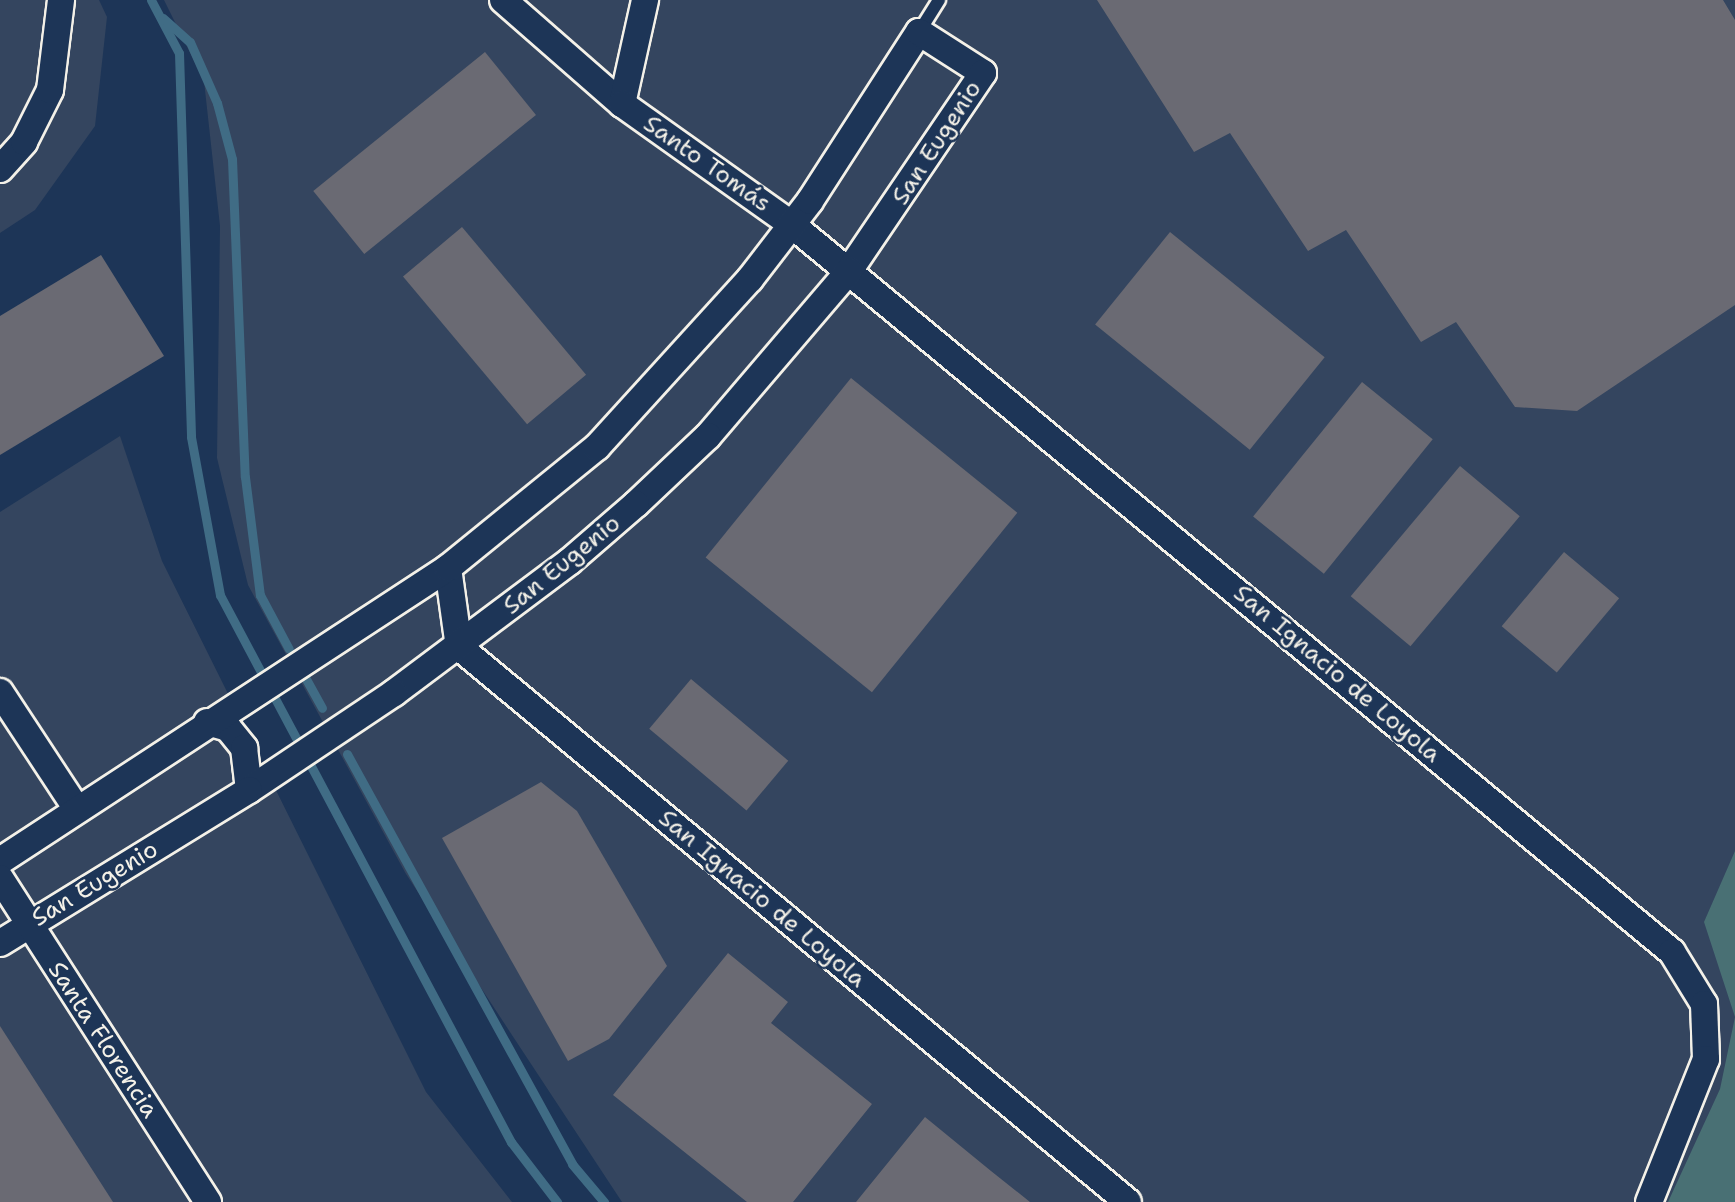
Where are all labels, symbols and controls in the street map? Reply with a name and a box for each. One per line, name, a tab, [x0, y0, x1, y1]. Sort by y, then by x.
street label: San Eugenio	[886, 76, 988, 210]
street label: Santo Tomás	[638, 110, 776, 218]
street label: San Eugenio	[498, 509, 626, 621]
street label: San Ignacio de Loyola	[1228, 579, 1446, 769]
street label: San Ignacio de Loyola	[653, 804, 871, 994]
street label: San Eugenio	[27, 835, 163, 933]
street label: Santa Florencia	[42, 957, 164, 1123]

